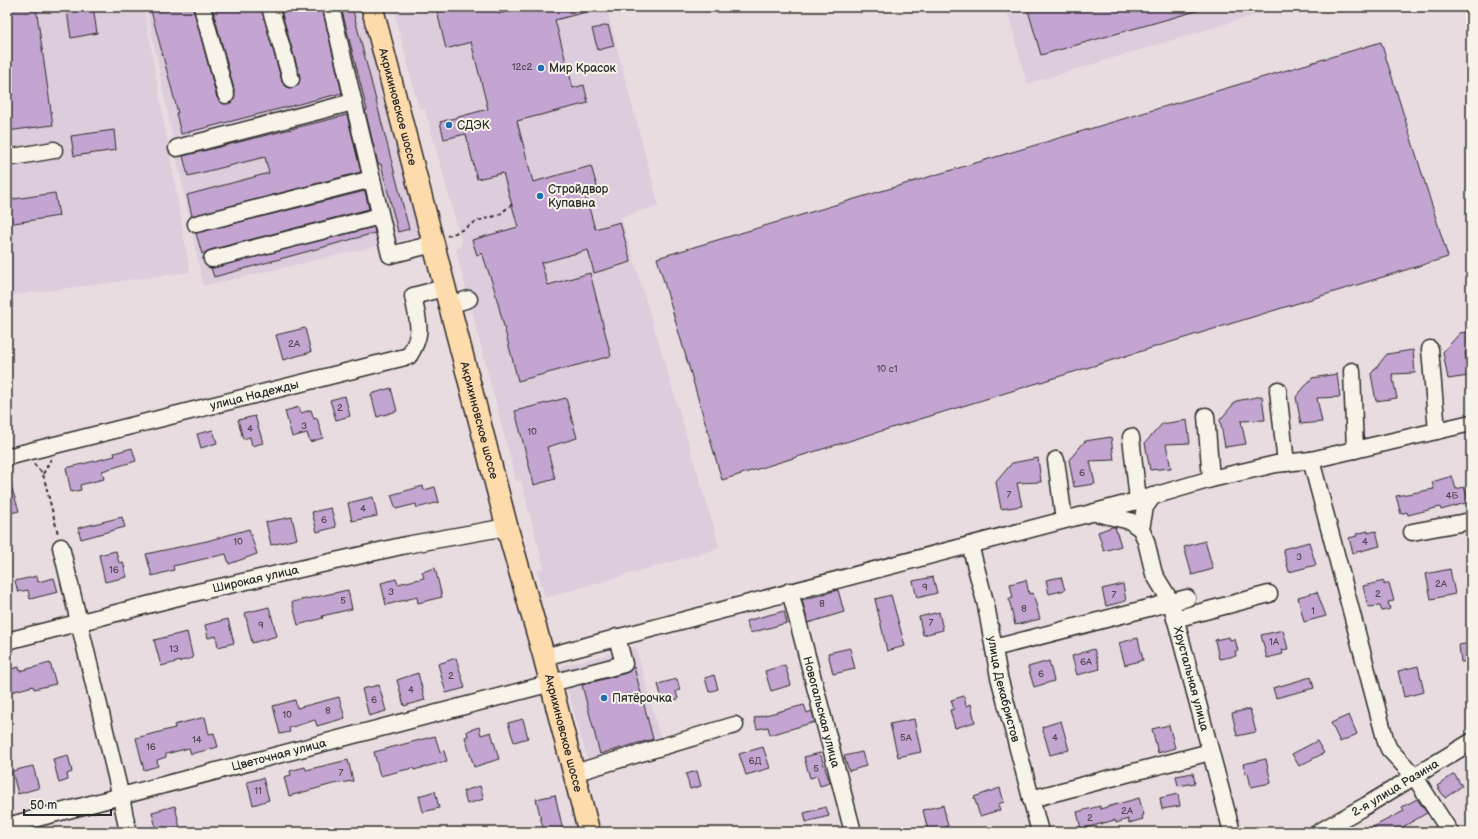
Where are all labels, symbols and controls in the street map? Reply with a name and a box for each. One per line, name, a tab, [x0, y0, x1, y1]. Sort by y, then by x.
street label: Акрихиновское шоссе	[375, 45, 420, 167]
house number: 12с2	[512, 61, 532, 73]
place label: Мир Красок	[549, 61, 616, 76]
marker: Мир Красок	[536, 63, 546, 73]
place label: СДЭК	[457, 118, 490, 133]
marker: СДЭК	[444, 120, 454, 130]
place label: Стройдвор Купавна	[548, 182, 608, 211]
marker: Стройдвор Купавна	[535, 191, 545, 201]
house number: 2А	[288, 338, 301, 350]
street label: Акрихиновское шоссе	[457, 359, 502, 481]
house number: 10 с1	[876, 363, 898, 375]
street label: улица Надежды	[208, 377, 300, 413]
house number: 2	[337, 402, 343, 414]
house number: 3	[301, 420, 307, 432]
house number: 4	[247, 423, 253, 435]
house number: 10	[527, 426, 537, 438]
house number: 6	[1079, 467, 1085, 479]
house number: 7	[1007, 489, 1012, 501]
house number: 4Б	[1445, 490, 1459, 502]
house number: 4	[360, 503, 366, 515]
house number: 6	[321, 514, 327, 526]
house number: 10	[233, 536, 243, 548]
house number: 4	[1362, 536, 1368, 548]
house number: 3	[1296, 551, 1302, 563]
street label: Широкая улица	[211, 562, 300, 596]
house number: 16	[109, 564, 119, 576]
house number: 2А	[1435, 578, 1448, 590]
house number: 9	[922, 581, 928, 593]
house number: 3	[388, 586, 394, 598]
house number: 2	[1375, 588, 1381, 600]
house number: 7	[1112, 589, 1117, 601]
house number: 5	[340, 595, 346, 607]
house number: 8	[819, 598, 825, 610]
house number: 8	[1021, 603, 1027, 615]
house number: 1	[1311, 605, 1315, 617]
house number: 7	[929, 617, 934, 629]
house number: 9	[258, 619, 264, 631]
street label: Хрустальная улица	[1170, 625, 1212, 733]
street label: улица Декабристов	[984, 635, 1024, 745]
house number: 1А	[1269, 636, 1280, 648]
house number: 13	[169, 643, 179, 655]
street label: Новогальская улица	[800, 655, 843, 769]
house number: 6А	[1080, 656, 1093, 668]
house number: 6	[1038, 668, 1044, 680]
house number: 2	[448, 670, 454, 682]
street label: Акрихиновское шоссе	[541, 672, 586, 794]
house number: 4	[408, 684, 414, 696]
place label: Пятёрочка	[612, 691, 672, 706]
marker: Пятёрочка	[599, 693, 609, 703]
house number: 6	[371, 694, 377, 706]
house number: 8	[325, 705, 331, 717]
house number: 10	[282, 709, 292, 721]
house number: 5А	[900, 732, 913, 744]
house number: 4	[1052, 732, 1058, 744]
house number: 14	[192, 734, 202, 746]
street label: Цветочная улица	[230, 735, 328, 774]
house number: 16	[146, 741, 156, 753]
house number: 6Д	[748, 755, 762, 767]
street label: 2-я улица Разина	[1349, 756, 1441, 820]
house number: 5	[813, 763, 819, 775]
house number: 7	[339, 767, 344, 779]
house number: 11	[254, 785, 262, 797]
scale bar	[24, 791, 111, 817]
text: 50 m	[30, 798, 57, 813]
house number: 2А	[1121, 805, 1134, 817]
house number: 2	[1087, 812, 1093, 824]

